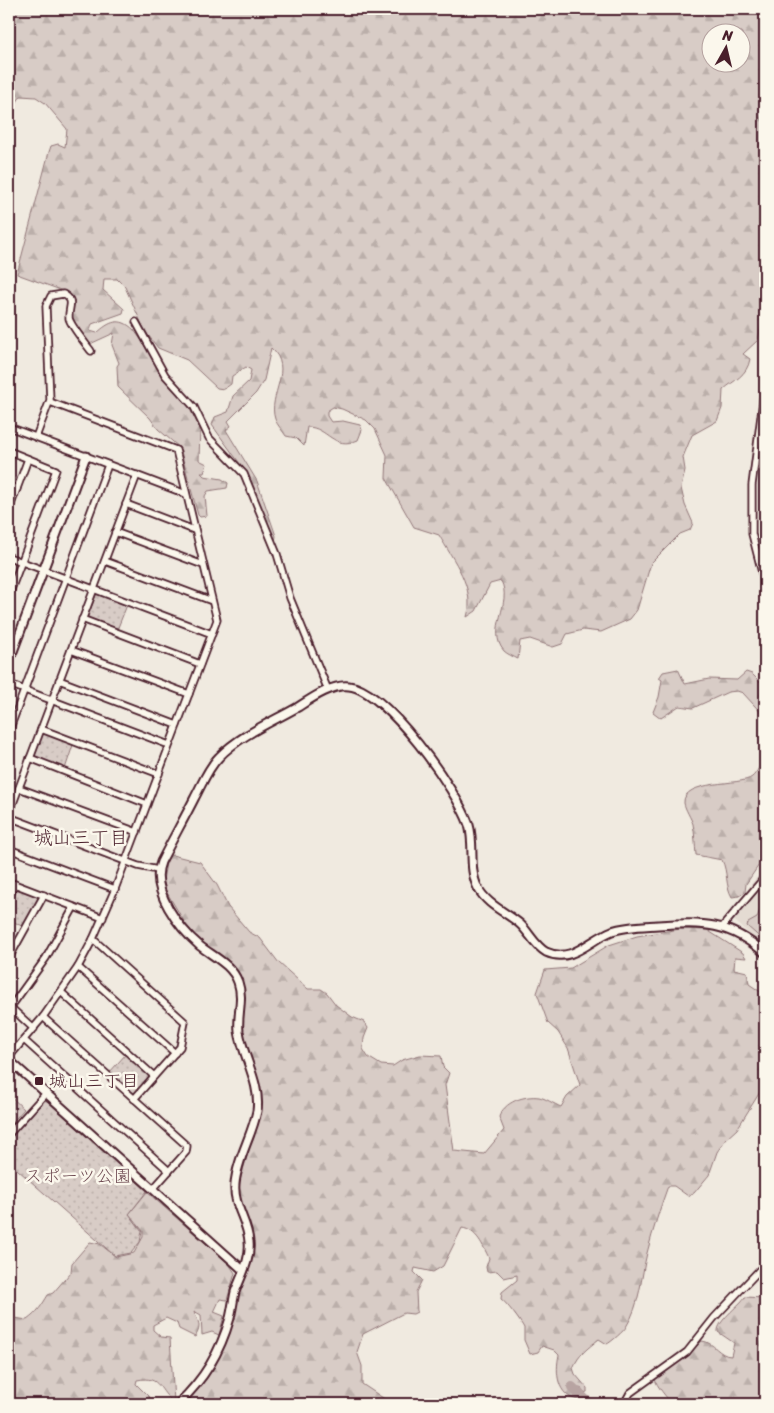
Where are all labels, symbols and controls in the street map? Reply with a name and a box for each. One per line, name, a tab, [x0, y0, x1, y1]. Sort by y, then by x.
north arrow	[702, 22, 752, 72]
text: N	[720, 22, 735, 49]
district label: 城山三丁目	[33, 821, 129, 854]
place label: 城山三丁目	[49, 1065, 139, 1097]
marker: 城山三丁目	[33, 1075, 45, 1087]
park label: スポーツ公園	[24, 1160, 132, 1192]

